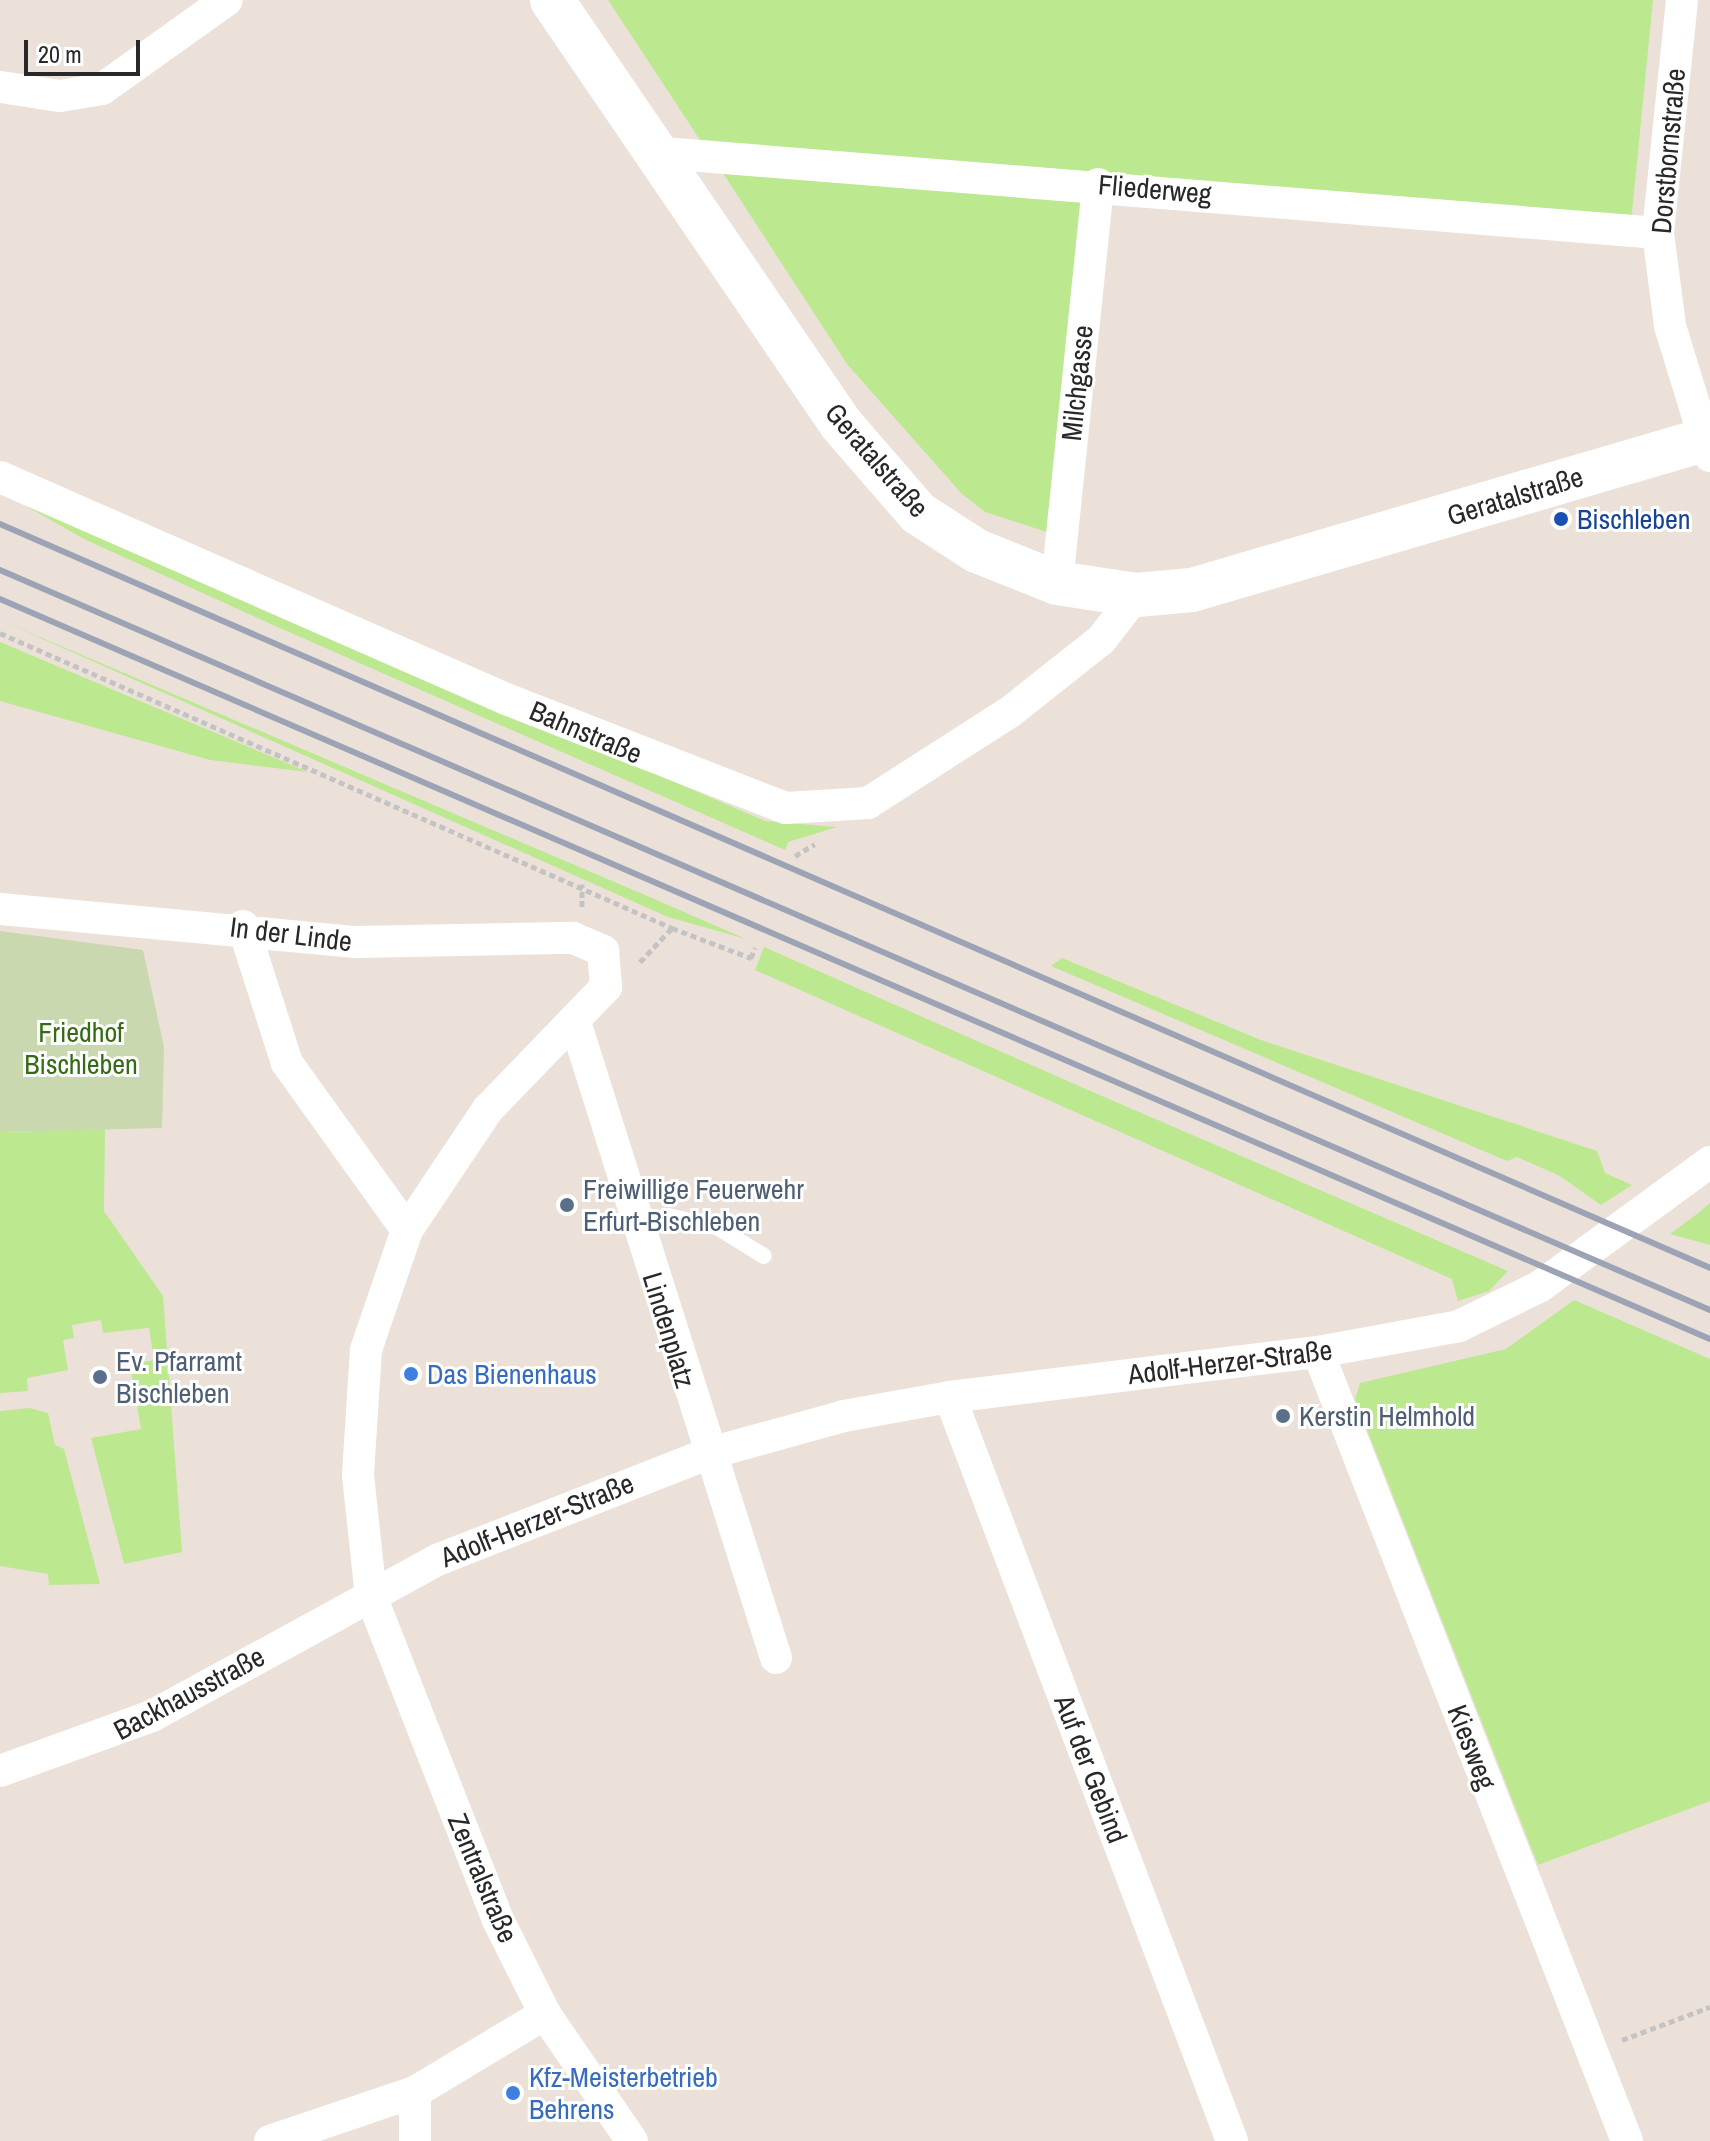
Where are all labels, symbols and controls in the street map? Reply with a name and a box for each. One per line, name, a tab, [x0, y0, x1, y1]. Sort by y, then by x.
scale bar	[28, 24, 144, 74]
text: 20 m	[38, 38, 82, 70]
street label: Dorstbornstraße	[1644, 67, 1692, 235]
street label: Fliederweg	[1097, 167, 1213, 211]
street label: Milchgasse	[1054, 324, 1100, 442]
street label: Geratalstraße	[818, 396, 936, 524]
street label: Geratalstraße	[1443, 459, 1587, 533]
place label: Bischleben	[1577, 502, 1691, 536]
marker: Bischleben	[1552, 510, 1570, 528]
street label: Bahnstraße	[525, 693, 647, 771]
street label: In der Linde	[228, 910, 354, 958]
park label: Friedhof Bischleben	[24, 1015, 138, 1081]
place label: Freiwillige Feuerwehr Erfurt-Bischleben	[583, 1172, 804, 1238]
marker: Freiwillige Feuerwehr Erfurt-Bischleben	[558, 1196, 576, 1214]
street label: Lindenplatz	[636, 1268, 702, 1392]
street label: Adolf-Herzer-Straße	[1126, 1333, 1334, 1391]
place label: Ev. Pfarramt Bischleben	[116, 1344, 242, 1410]
place label: Das Bienenhaus	[427, 1357, 597, 1391]
marker: Das Bienenhaus	[402, 1365, 420, 1383]
marker: Ev. Pfarramt Bischleben	[91, 1368, 109, 1386]
place label: Kerstin Helmhold	[1299, 1399, 1475, 1433]
marker: Kerstin Helmhold	[1274, 1407, 1292, 1425]
street label: Adolf-Herzer-Straße	[435, 1466, 639, 1574]
street label: Backhausstraße	[108, 1639, 270, 1747]
street label: Auf der Gebind	[1047, 1690, 1135, 1848]
street label: Kiesweg	[1441, 1700, 1503, 1794]
street label: Zentralstraße	[441, 1809, 525, 1947]
place label: Kfz-Meisterbetrieb Behrens	[529, 2060, 718, 2126]
marker: Kfz-Meisterbetrieb Behrens	[504, 2084, 522, 2102]

